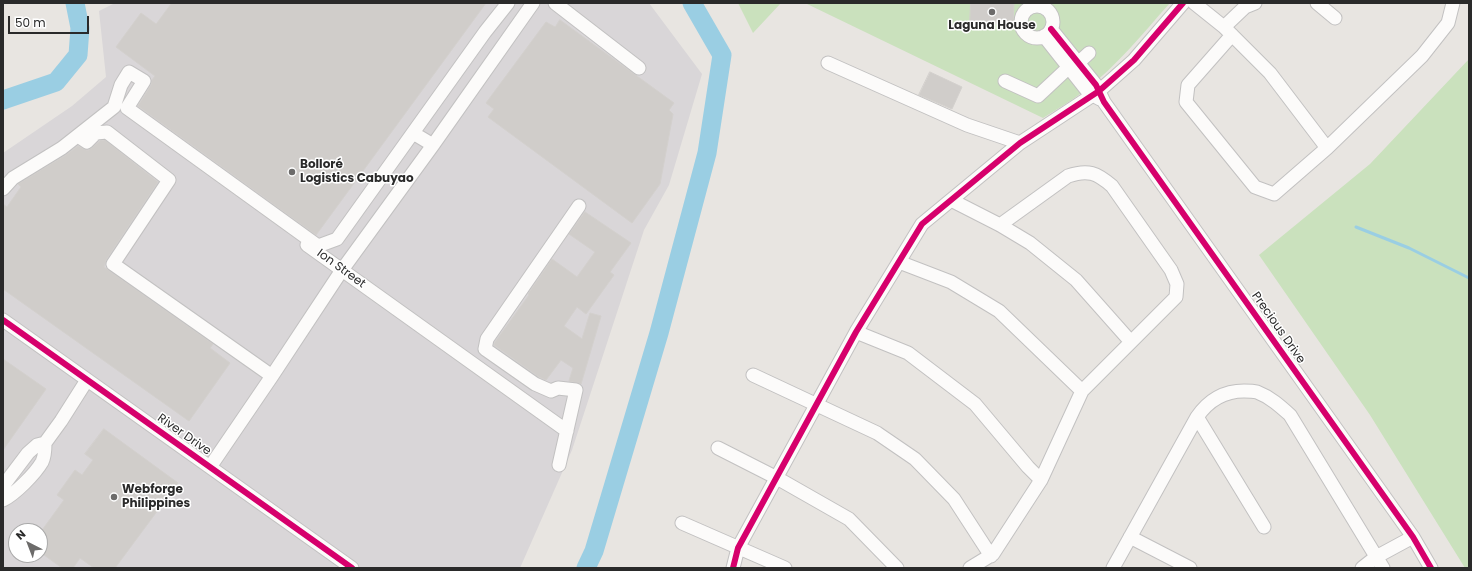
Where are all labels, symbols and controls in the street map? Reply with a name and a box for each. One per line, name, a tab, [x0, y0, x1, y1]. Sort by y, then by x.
marker: Laguna House	[987, 7, 997, 17]
scale bar	[10, 8, 91, 34]
text: 50 m	[15, 14, 46, 31]
place label: Laguna House	[948, 19, 1036, 33]
place label: Bolloré Logistics Cabuyao	[300, 158, 414, 186]
marker: Bolloré Logistics Cabuyao	[287, 167, 297, 177]
street label: Ion Street	[314, 247, 368, 291]
street label: Precious Drive	[1248, 289, 1308, 367]
street label: River Drive	[154, 411, 214, 459]
place label: Webforge Philippines	[122, 483, 190, 511]
marker: Webforge Philippines	[109, 492, 119, 502]
north arrow	[8, 523, 48, 563]
text: N	[12, 526, 29, 544]

